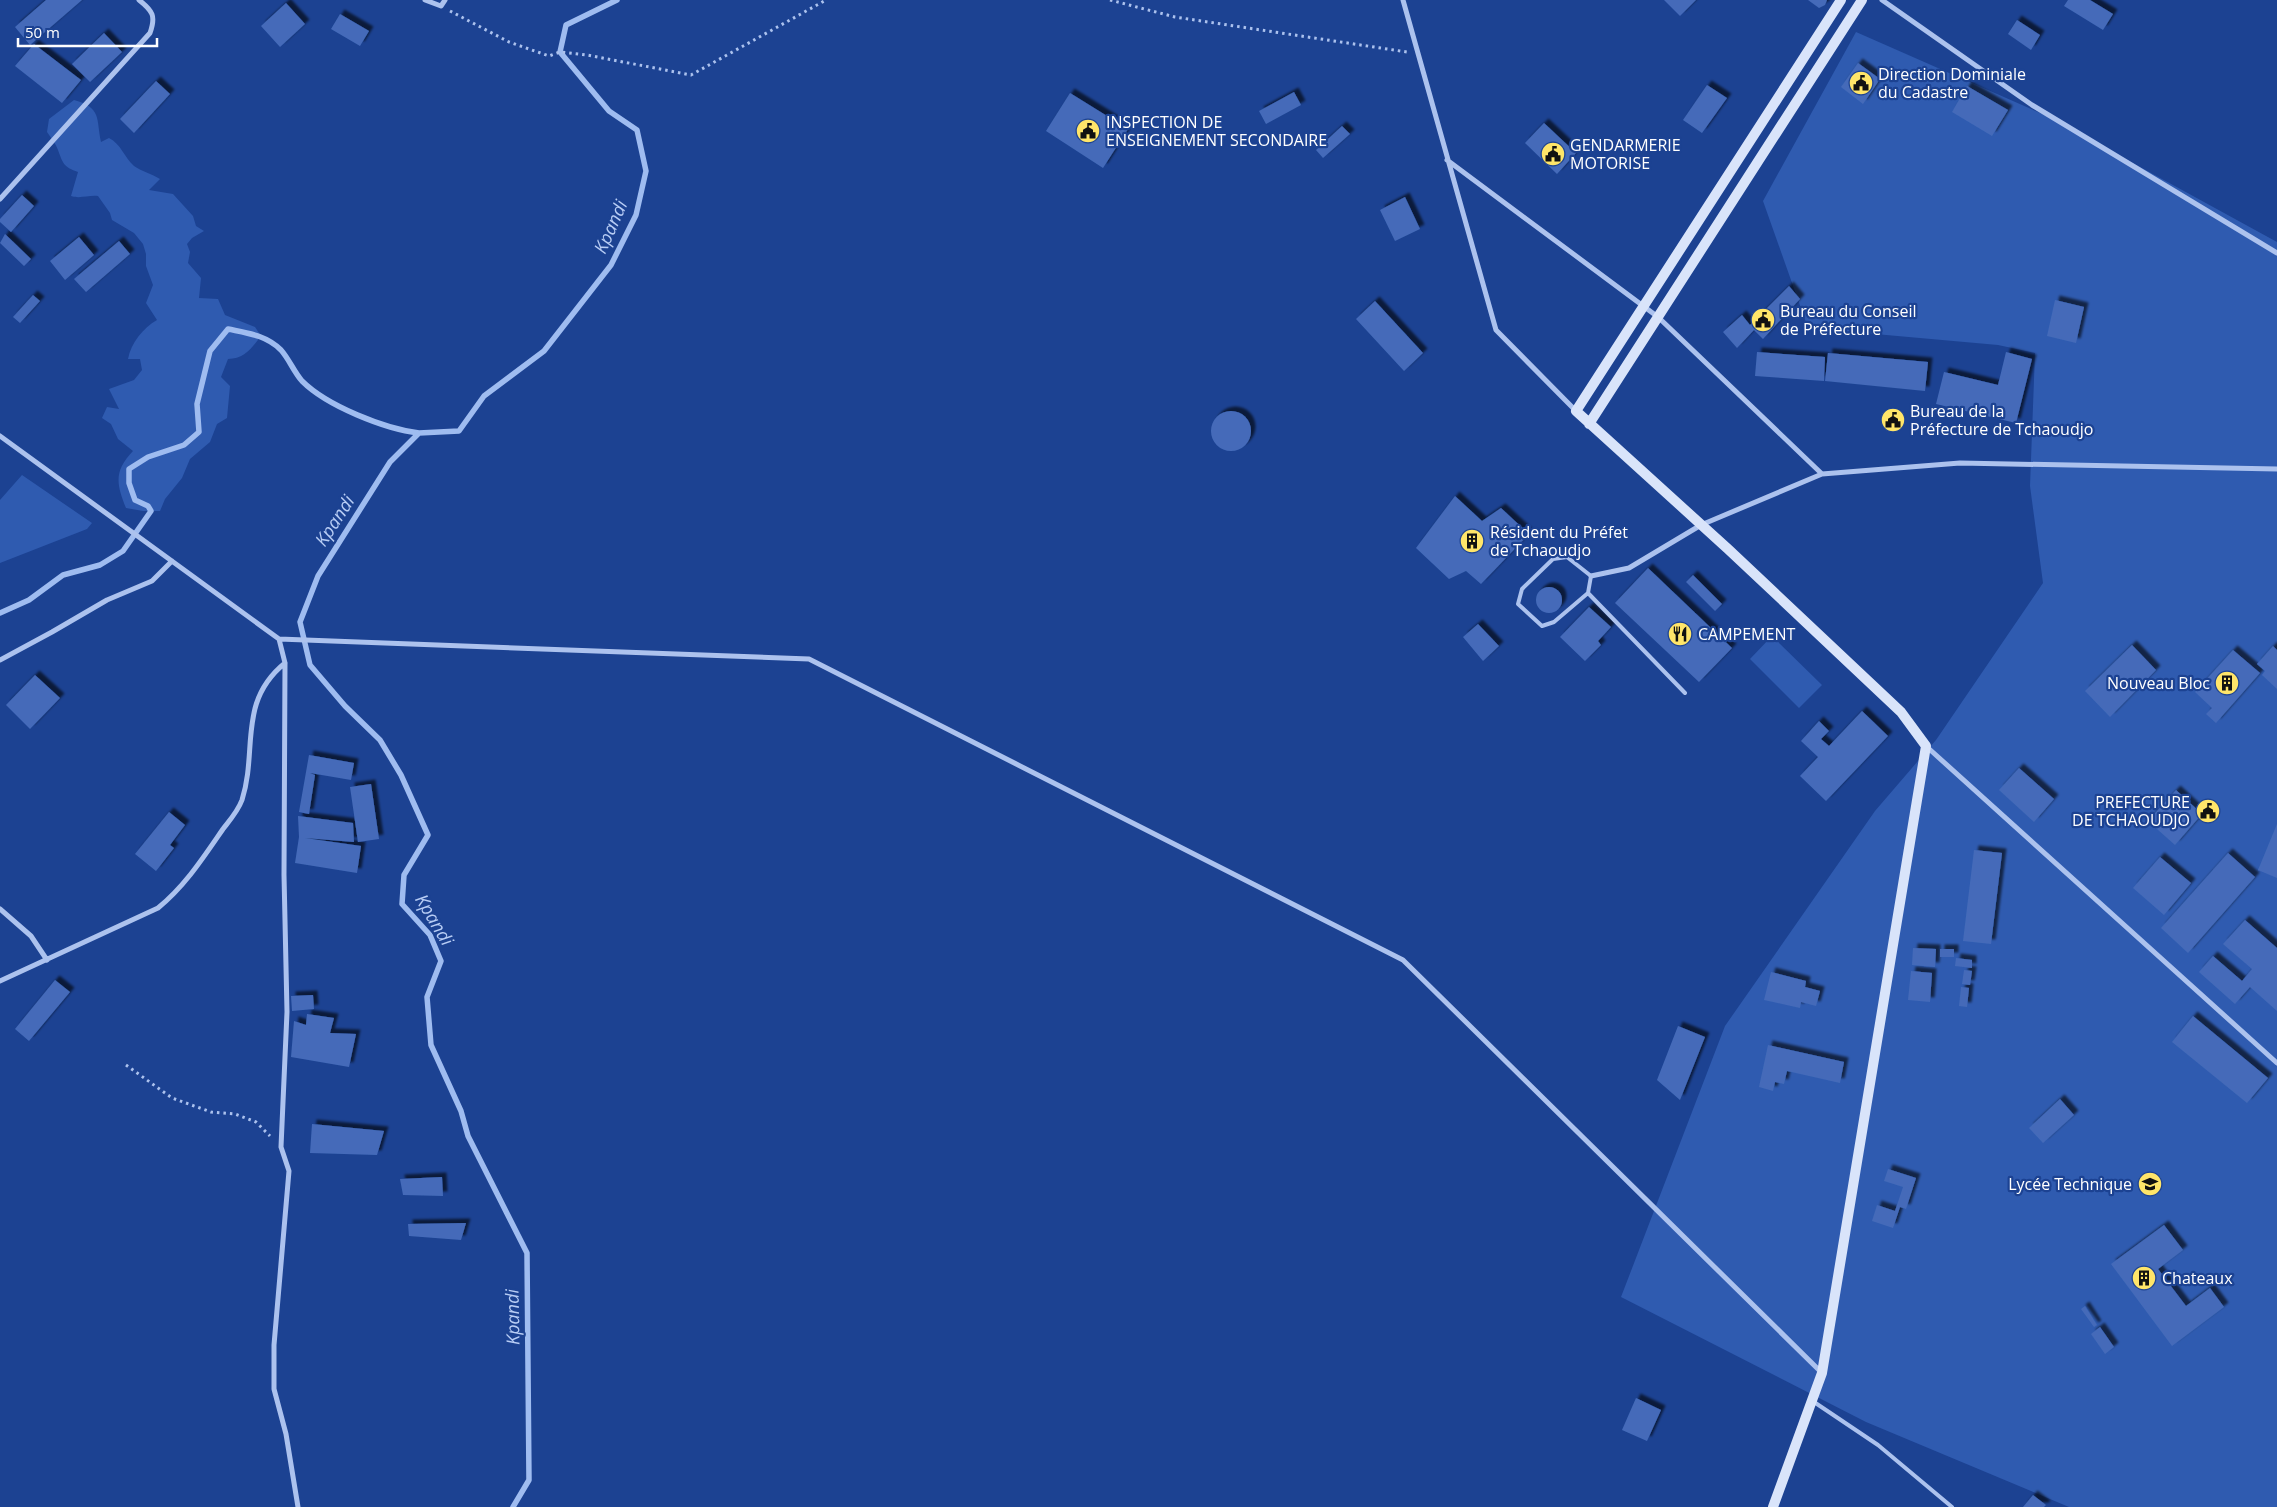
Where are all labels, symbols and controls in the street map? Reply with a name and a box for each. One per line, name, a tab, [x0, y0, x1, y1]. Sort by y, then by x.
scale bar	[18, 15, 156, 47]
text: 50 m	[25, 22, 60, 42]
place label: Direction Dominiale du Cadastre	[1878, 63, 2026, 103]
public building icon: Direction Dominiale du Cadastre	[1848, 70, 1874, 96]
place label: INSPECTION DE ENSEIGNEMENT SECONDAIRE	[1106, 111, 1327, 151]
public building icon: INSPECTION DE ENSEIGNEMENT SECONDAIRE	[1075, 118, 1101, 144]
place label: GENDARMERIE MOTORISE	[1570, 134, 1681, 174]
public building icon: GENDARMERIE MOTORISE	[1540, 141, 1566, 167]
water label: Kpandi	[588, 196, 633, 257]
place label: Bureau du Conseil de Préfecture	[1780, 300, 1917, 340]
public building icon: Bureau du Conseil de Préfecture	[1750, 307, 1776, 333]
place label: Bureau de la Préfecture de Tchaoudjo	[1910, 400, 2093, 440]
public building icon: Bureau de la Préfecture de Tchaoudjo	[1880, 407, 1906, 433]
water label: Kpandi	[309, 490, 360, 550]
place label: Résident du Préfet de Tchaoudjo	[1490, 521, 1628, 561]
building icon: Résident du Préfet de Tchaoudjo	[1459, 528, 1485, 554]
restaurant icon: CAMPEMENT	[1667, 621, 1693, 647]
place label: CAMPEMENT	[1698, 623, 1795, 645]
building icon: Nouveau Bloc	[2214, 670, 2240, 696]
place label: Nouveau Bloc	[2107, 672, 2210, 694]
place label: PREFECTURE DE TCHAOUDJO	[2072, 791, 2190, 831]
public building icon: PREFECTURE DE TCHAOUDJO	[2195, 798, 2221, 824]
water label: Kpandi	[410, 889, 460, 950]
school or university icon: Lycée Technique	[2137, 1171, 2163, 1197]
place label: Lycée Technique	[2008, 1173, 2132, 1195]
building icon: Chateaux	[2131, 1265, 2157, 1291]
place label: Chateaux	[2162, 1267, 2233, 1289]
water label: Kpandi	[500, 1288, 524, 1345]

